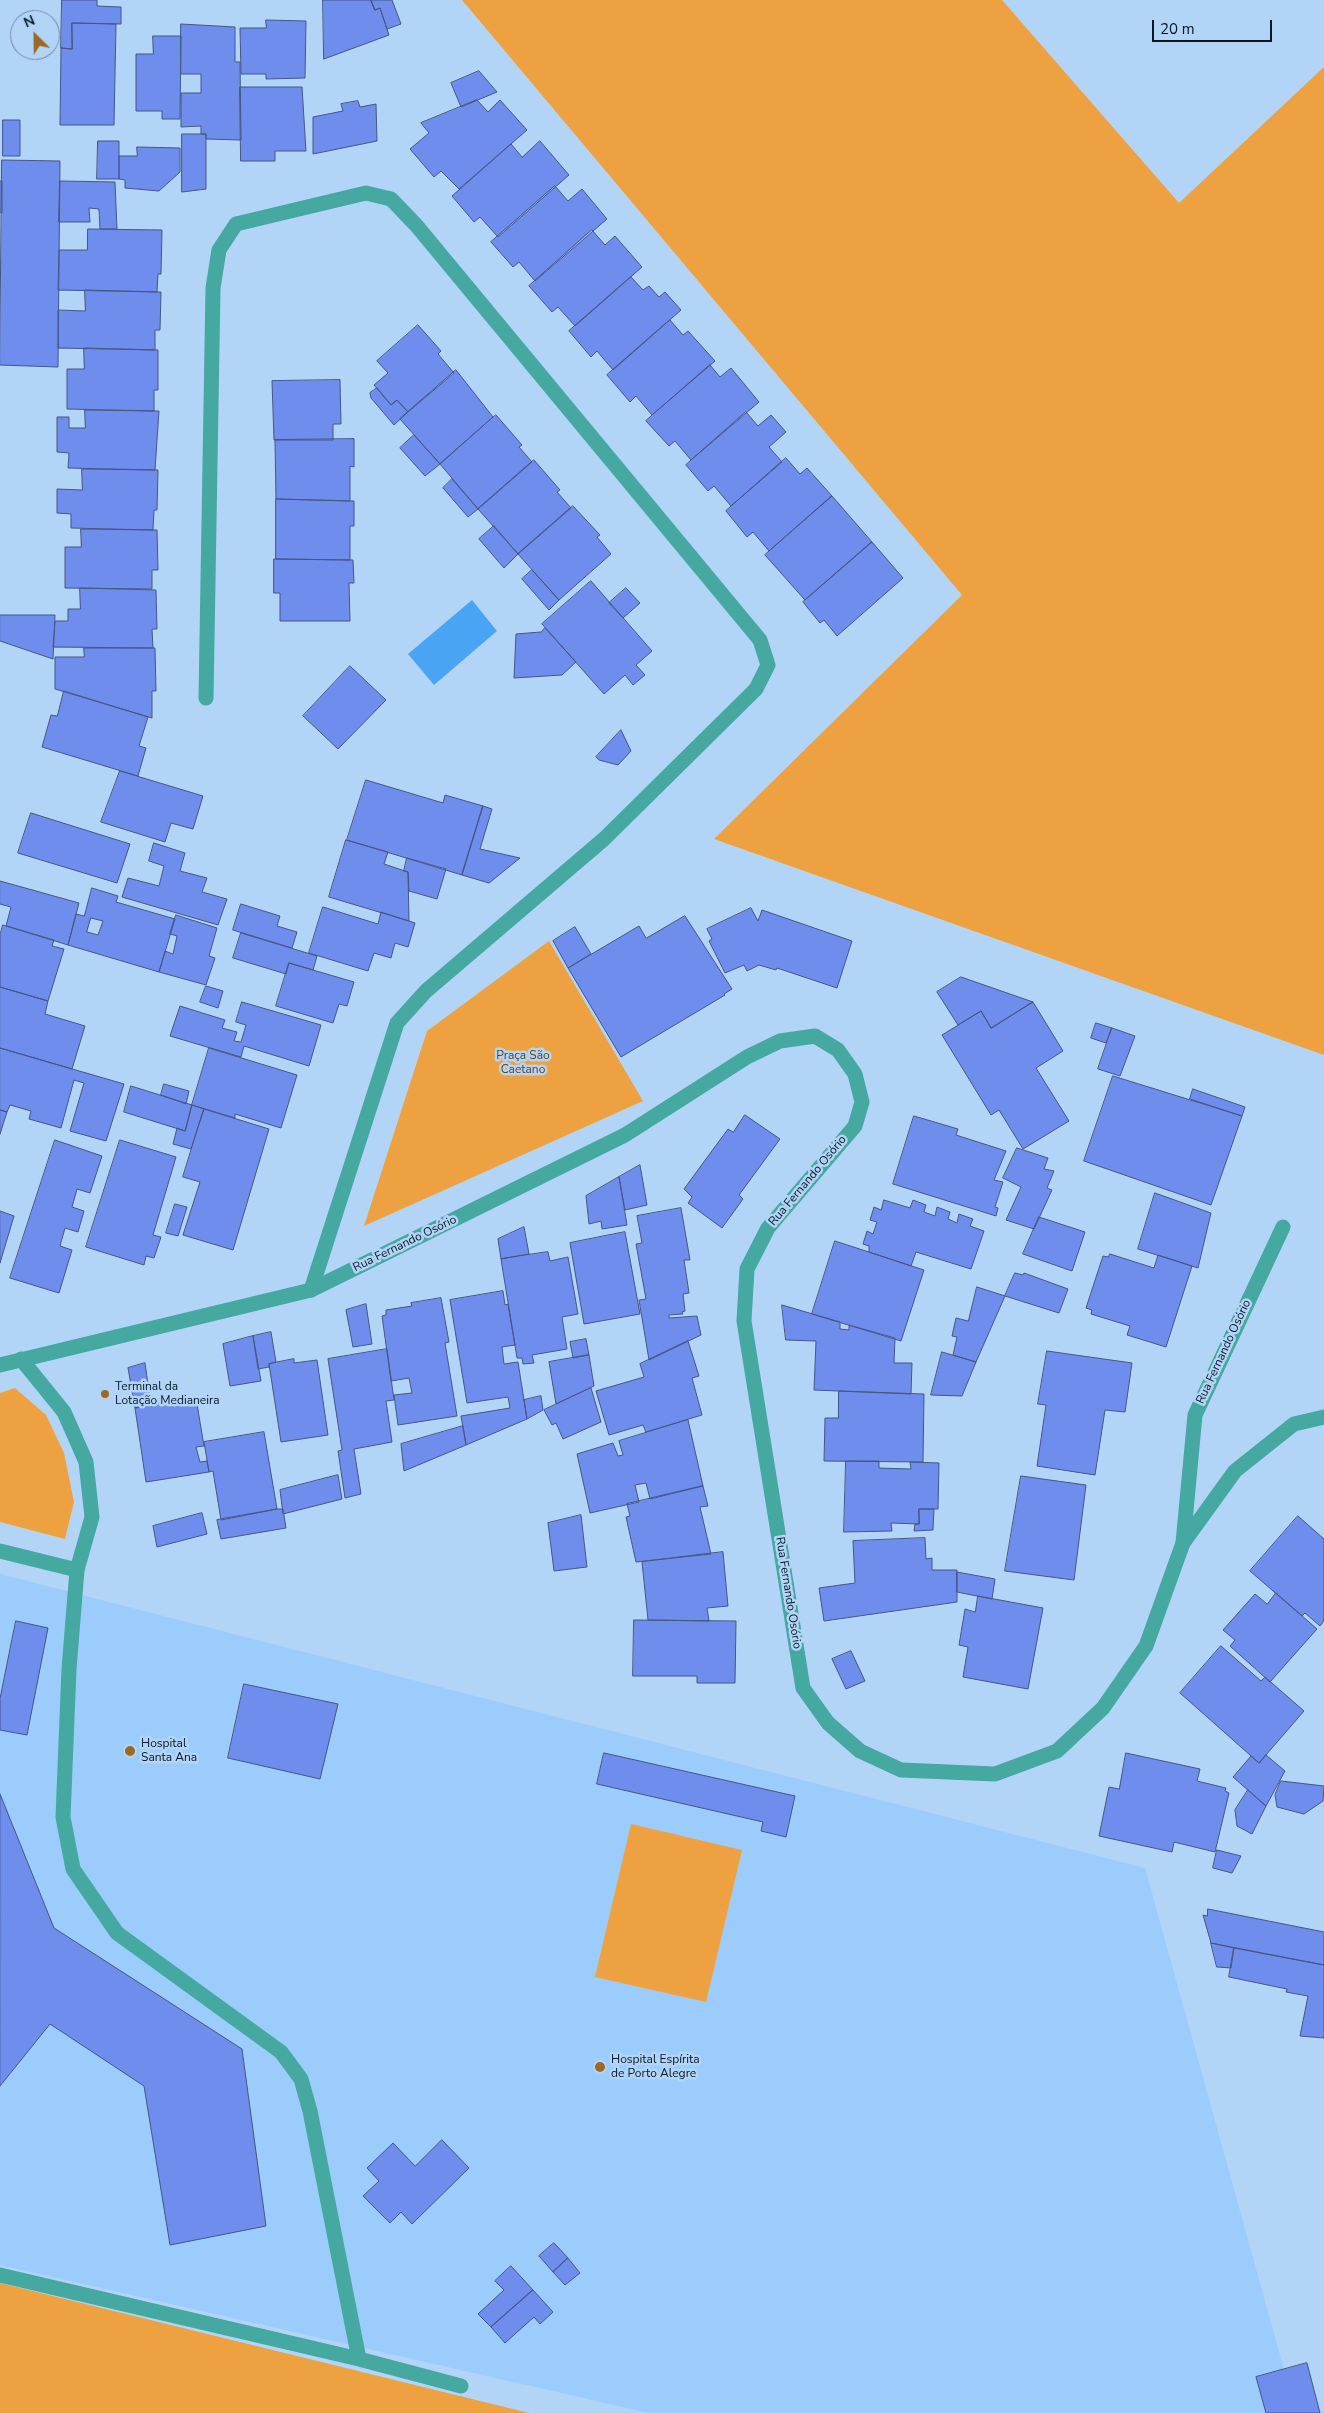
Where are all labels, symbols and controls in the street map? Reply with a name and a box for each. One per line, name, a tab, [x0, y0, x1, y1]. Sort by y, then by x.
north arrow	[10, 10, 60, 60]
scale bar	[1154, 10, 1274, 42]
text: N	[21, 11, 38, 32]
text: 20 m	[1160, 19, 1195, 39]
park label: Praça São Caetano	[496, 1049, 550, 1077]
street label: Rua Fernando Osório	[766, 1133, 850, 1229]
street label: Rua Fernando Osório	[351, 1213, 459, 1275]
street label: Rua Fernando Osório	[1194, 1298, 1254, 1406]
place label: Terminal da Lotação Medianeira	[115, 1380, 220, 1408]
marker: Terminal da Lotação Medianeira	[99, 1388, 111, 1400]
street label: Rua Fernando Osório	[772, 1536, 804, 1650]
place label: Hospital Santa Ana	[141, 1737, 197, 1765]
marker: Hospital Santa Ana	[123, 1744, 137, 1758]
place label: Hospital Espírita de Porto Alegre	[611, 2053, 700, 2081]
marker: Hospital Espírita de Porto Alegre	[593, 2060, 607, 2074]

